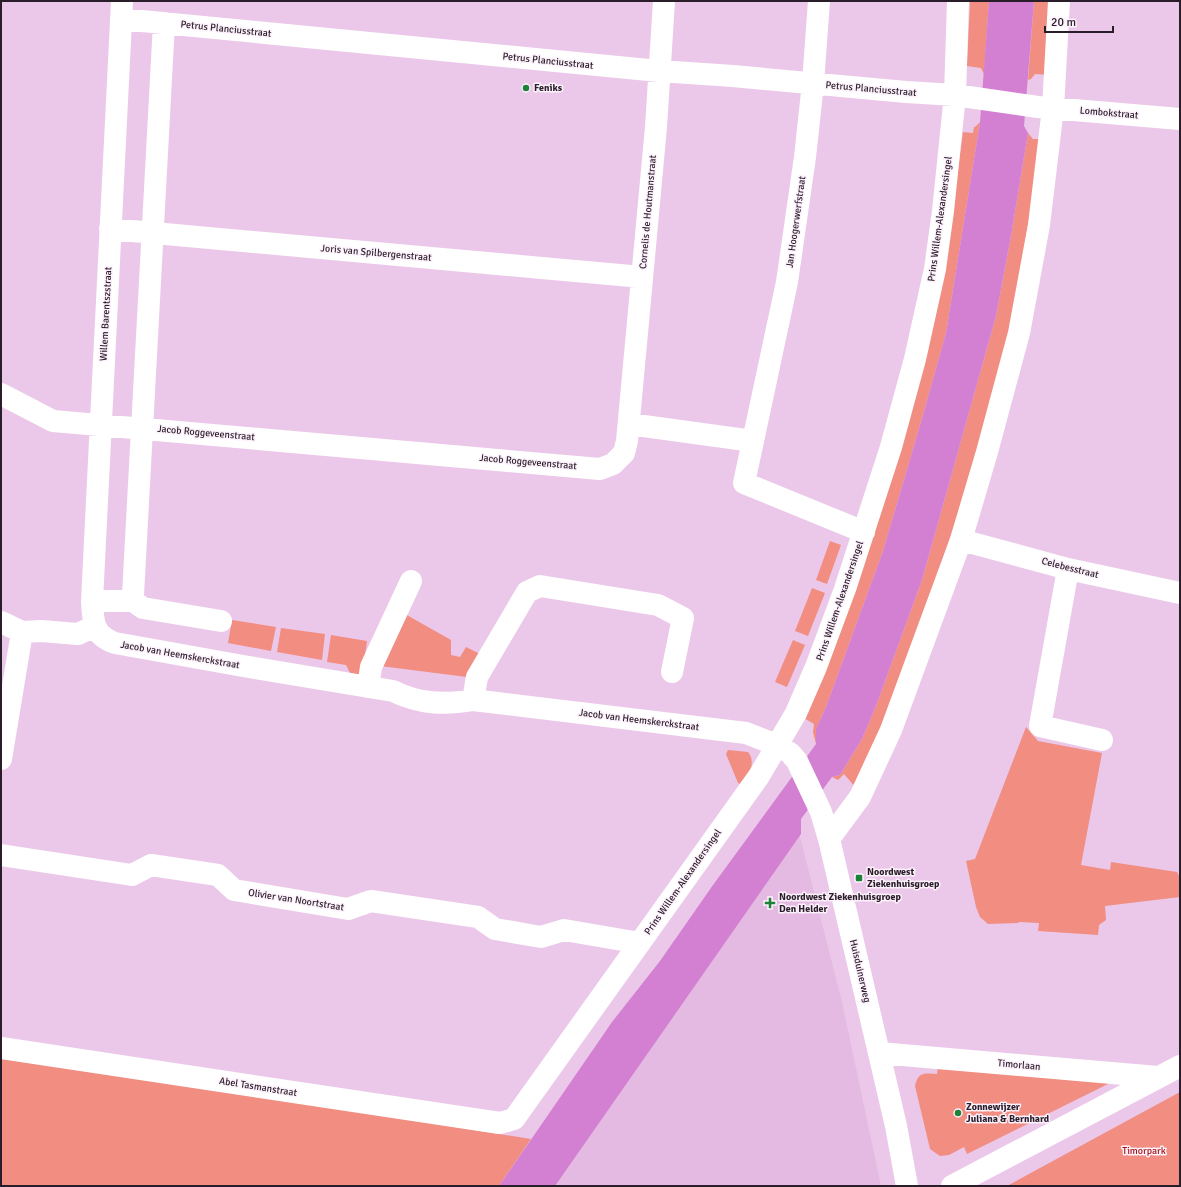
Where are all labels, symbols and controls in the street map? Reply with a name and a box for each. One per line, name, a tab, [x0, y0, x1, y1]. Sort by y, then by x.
scale bar	[1045, 8, 1113, 34]
text: 20 m	[1051, 15, 1076, 30]
street label: Petrus Planciusstraat	[180, 18, 272, 40]
street label: Petrus Planciusstraat	[502, 50, 594, 72]
street label: Petrus Planciusstraat	[825, 79, 917, 99]
place label: Feniks	[534, 82, 563, 94]
marker: Feniks	[521, 83, 531, 93]
street label: Lombokstraat	[1079, 104, 1139, 122]
street label: Cornelis de Houtmanstraat	[637, 154, 659, 270]
street label: Prins Willem-Alexandersingel	[925, 156, 955, 282]
street label: Jan Hoogerwerfstraat	[784, 175, 808, 269]
street label: Joris van Spilbergenstraat	[320, 242, 432, 264]
street label: Willem Barentszstraat	[98, 266, 114, 361]
street label: Jacob Roggeveenstraat	[157, 423, 256, 443]
street label: Jacob Roggeveenstraat	[479, 452, 578, 472]
street label: Prins Willem-Alexandersingel	[814, 539, 866, 663]
street label: Celebesstraat	[1040, 555, 1100, 581]
street label: Jacob van Heemskerckstraat	[119, 639, 241, 672]
street label: Jacob van Heemskerckstraat	[578, 707, 700, 733]
street label: Prins Willem-Alexandersingel	[642, 827, 724, 937]
place label: Noordwest Ziekenhuisgroep	[867, 866, 940, 890]
marker: Noordwest Ziekenhuisgroep	[854, 873, 864, 883]
street label: Olivier van Noortstraat	[247, 886, 345, 914]
place label: Noordwest Ziekenhuisgroep Den Helder	[779, 891, 901, 915]
marker: Noordwest Ziekenhuisgroep Den Helder	[764, 897, 776, 909]
street label: Huisduinerweg	[847, 938, 873, 1004]
street label: Timorlaan	[997, 1057, 1041, 1073]
street label: Abel Tasmanstraat	[218, 1075, 298, 1099]
place label: Zonnewijzer Juliana & Bernhard	[966, 1101, 1050, 1125]
marker: Zonnewijzer Juliana & Bernhard	[953, 1108, 963, 1118]
park label: Timorpark	[1122, 1145, 1166, 1157]

